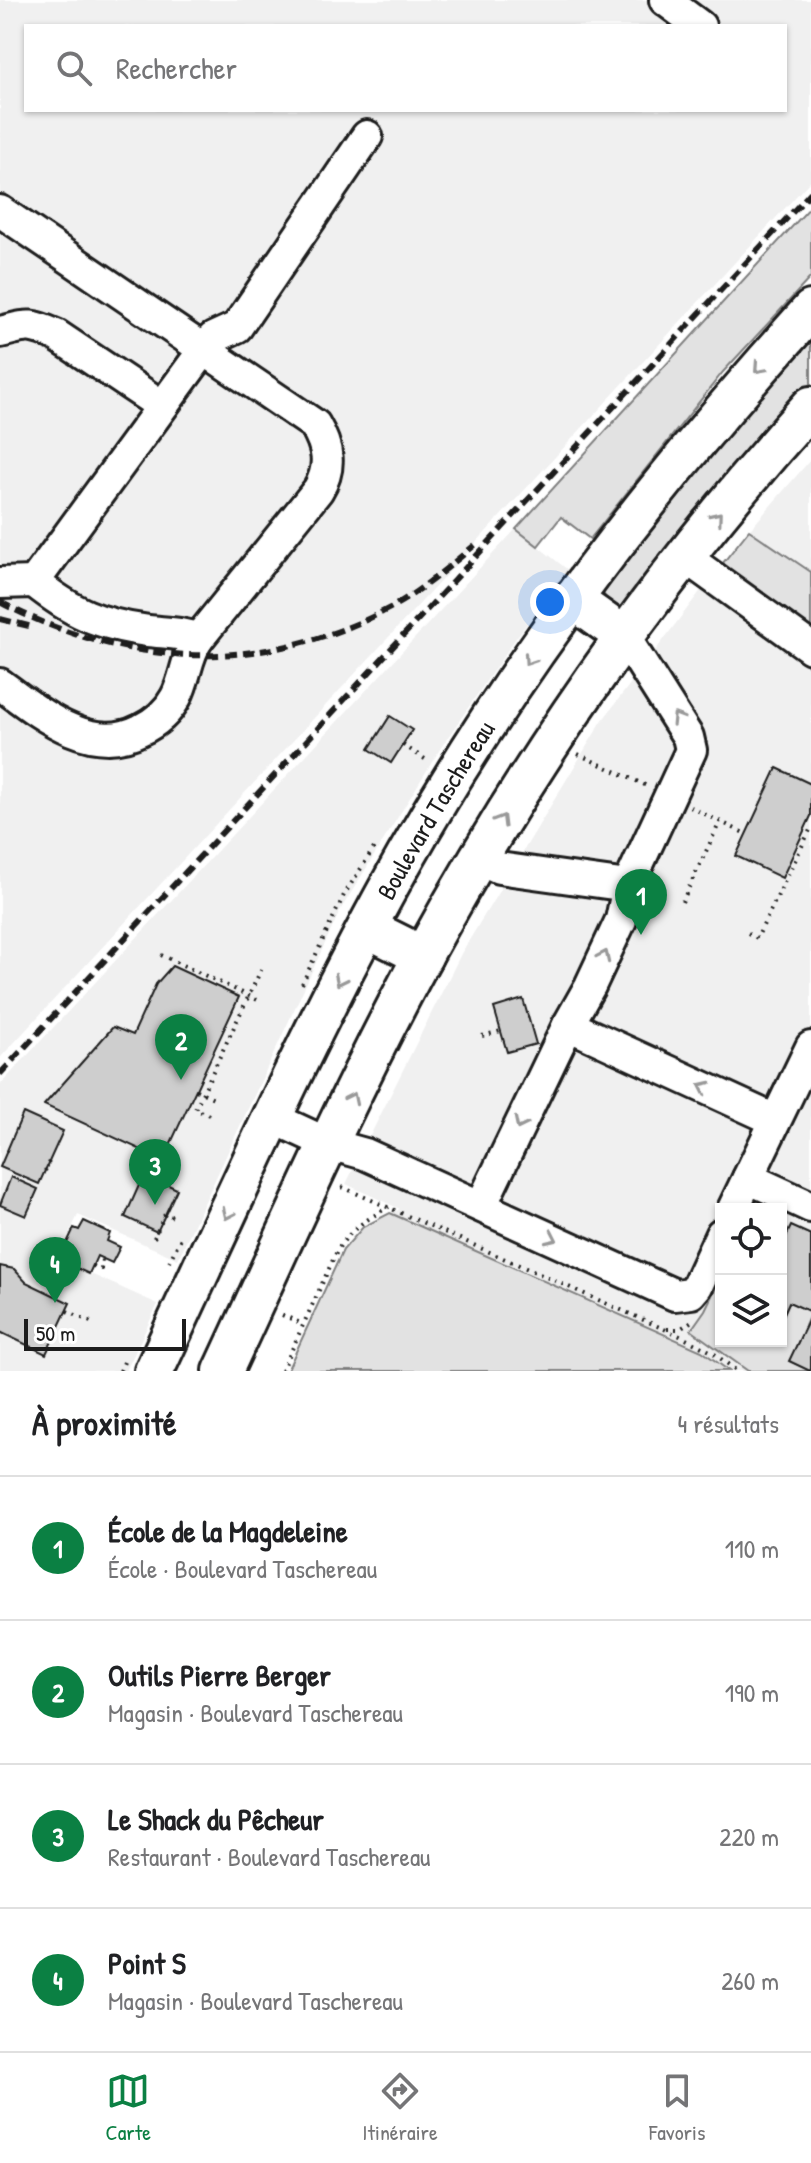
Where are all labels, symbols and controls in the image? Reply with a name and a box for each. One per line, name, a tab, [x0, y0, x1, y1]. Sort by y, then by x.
search box	[24, 24, 787, 112]
icon: search	[52, 46, 96, 90]
text: Rechercher	[116, 48, 237, 88]
one-way arrow	[754, 358, 769, 373]
one-way arrow	[707, 512, 722, 526]
your location	[530, 582, 570, 622]
one-way arrow	[524, 652, 539, 666]
street label: Boulevard Taschereau	[368, 713, 502, 905]
one-way arrow	[672, 713, 687, 727]
one-way arrow	[492, 814, 507, 829]
pin: 1	[615, 869, 667, 935]
one-way arrow	[594, 950, 610, 964]
one-way arrow	[334, 971, 350, 986]
pin: 2	[155, 1014, 207, 1080]
one-way arrow	[698, 1081, 713, 1097]
one-way arrow	[342, 1091, 358, 1106]
one-way arrow	[514, 1115, 530, 1130]
pin: 3	[129, 1139, 181, 1205]
map controls	[715, 1203, 787, 1347]
button: locate	[715, 1203, 787, 1275]
one-way arrow	[222, 1206, 238, 1221]
one-way arrow	[543, 1228, 558, 1244]
pin: 4	[29, 1237, 81, 1303]
button: layers	[715, 1275, 787, 1347]
scale bar	[24, 1315, 186, 1351]
text: 50 m	[36, 1318, 75, 1348]
text: À proximité	[32, 1400, 177, 1446]
text: 4 résultats	[677, 1406, 779, 1441]
text: École de la Magdeleine	[108, 1511, 348, 1551]
text: 1	[53, 1531, 63, 1566]
text: 110 m	[725, 1531, 779, 1566]
text: École · Boulevard Taschereau	[108, 1551, 377, 1586]
text: Outils Pierre Berger	[108, 1655, 331, 1695]
text: 2	[52, 1675, 64, 1710]
text: 190 m	[725, 1675, 779, 1710]
text: Magasin · Boulevard Taschereau	[108, 1695, 403, 1730]
text: Le Shack du Pêcheur	[108, 1799, 324, 1839]
text: 3	[52, 1819, 64, 1854]
text: 220 m	[719, 1819, 779, 1854]
text: Restaurant · Boulevard Taschereau	[108, 1839, 430, 1874]
text: Point S	[108, 1943, 186, 1983]
text: 4	[53, 1963, 63, 1998]
text: 260 m	[721, 1963, 779, 1998]
text: Magasin · Boulevard Taschereau	[108, 1983, 403, 2018]
tab: Carte	[106, 2069, 151, 2147]
tab: Itinéraire	[362, 2069, 438, 2147]
tab: Favoris	[649, 2069, 705, 2147]

